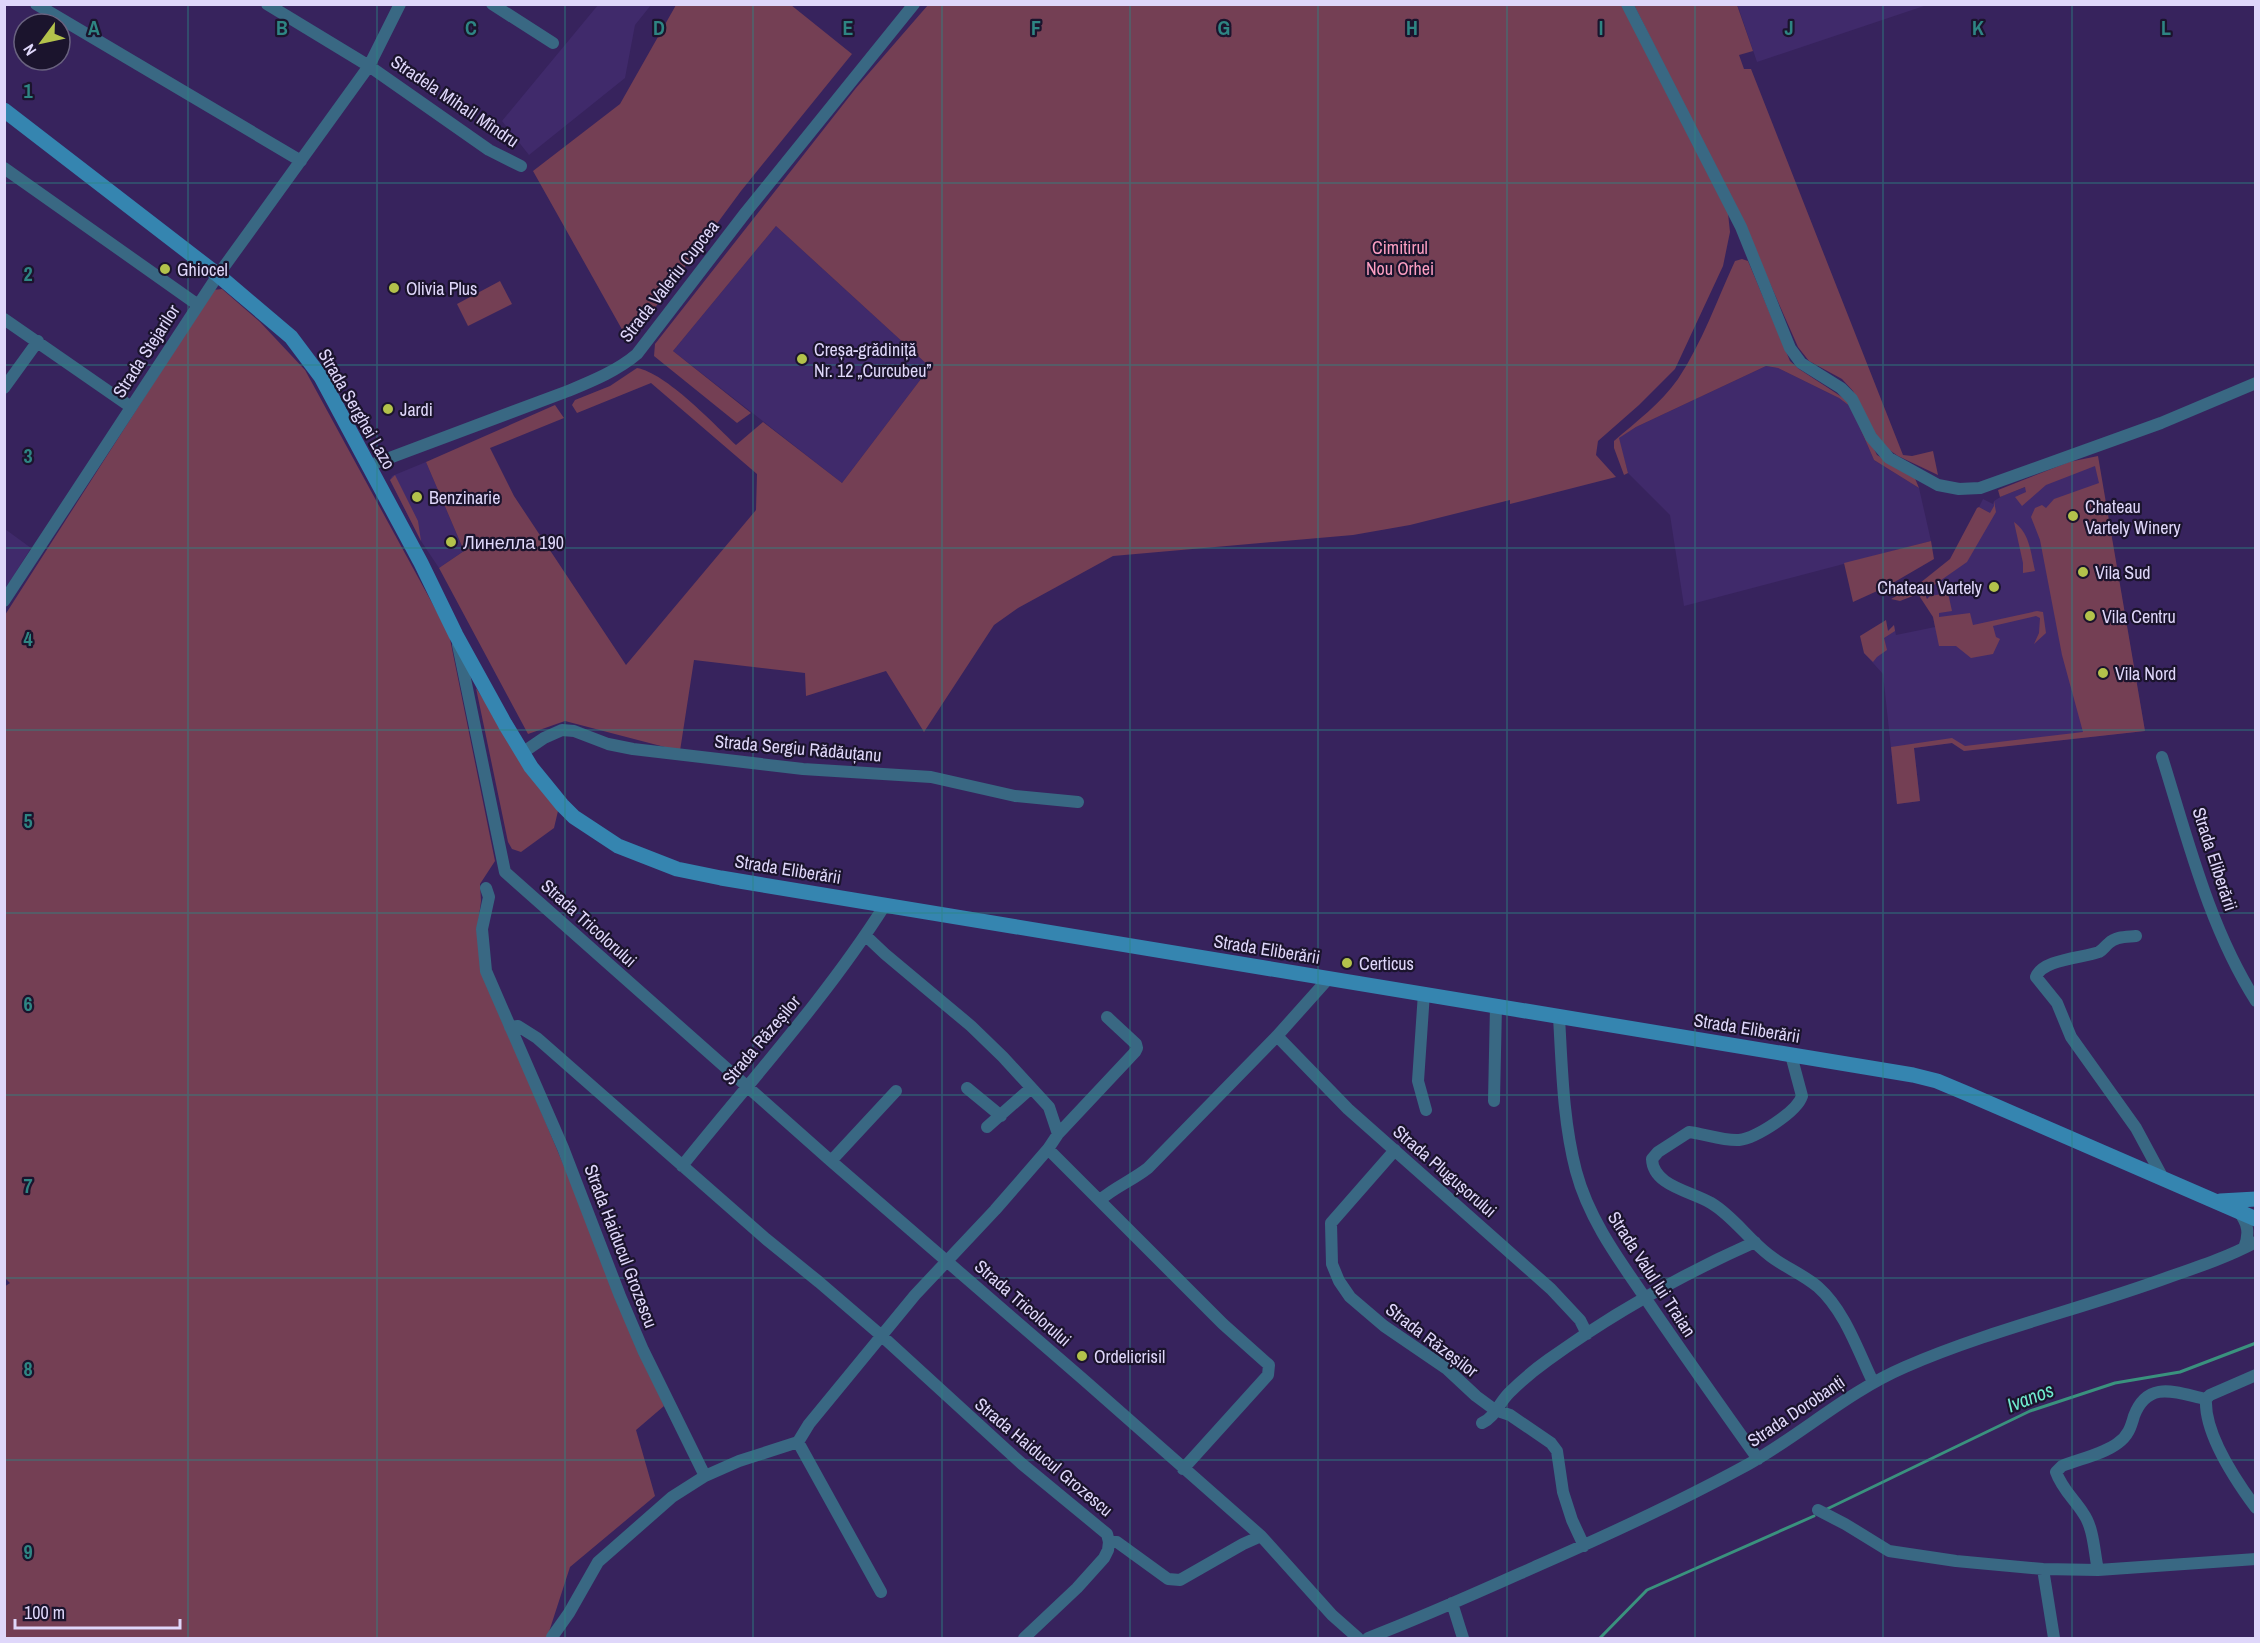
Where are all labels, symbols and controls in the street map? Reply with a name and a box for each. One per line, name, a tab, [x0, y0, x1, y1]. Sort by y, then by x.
north arrow	[12, 12, 72, 72]
text: A	[88, 14, 100, 41]
text: B	[276, 14, 288, 41]
text: C	[465, 14, 477, 41]
text: D	[653, 14, 665, 41]
text: E	[843, 14, 854, 41]
text: F	[1031, 14, 1041, 41]
text: G	[1218, 14, 1230, 41]
text: H	[1406, 14, 1418, 41]
text: I	[1599, 14, 1603, 41]
text: J	[1784, 14, 1794, 41]
text: K	[1972, 14, 1984, 41]
text: L	[2161, 14, 2171, 41]
text: N	[18, 40, 41, 60]
street label: Stradela Mihail Mîndru	[386, 49, 524, 153]
text: 1	[23, 77, 33, 104]
street label: Strada Valeriu Cupcea	[614, 215, 724, 347]
park label: Cimitirul Nou Orhei	[1366, 235, 1434, 281]
place label: Ghiocel	[177, 257, 228, 282]
text: 2	[23, 260, 33, 287]
marker: Ghiocel	[158, 262, 172, 276]
place label: Olivia Plus	[406, 276, 477, 301]
marker: Olivia Plus	[387, 281, 401, 295]
street label: Strada Stejarilor	[106, 299, 186, 403]
place label: Creșa-grădiniță Nr. 12 „Curcubeu”	[814, 337, 931, 383]
street label: Strada Serghei Lazo	[312, 344, 402, 474]
marker: Creșa-grădiniță Nr. 12 „Curcubeu”	[795, 352, 809, 366]
place label: Jardi	[400, 397, 433, 422]
marker: Jardi	[381, 402, 395, 416]
text: 3	[23, 442, 33, 469]
place label: Benzinarie	[429, 485, 500, 510]
marker: Benzinarie	[410, 490, 424, 504]
place label: Chateau Vartely Winery	[2085, 494, 2181, 540]
marker: Chateau Vartely Winery	[2066, 509, 2080, 523]
place label: Линелла 190	[463, 530, 564, 555]
marker: Линелла 190	[444, 535, 458, 549]
place label: Vila Sud	[2095, 560, 2151, 585]
marker: Vila Sud	[2076, 565, 2090, 579]
place label: Chateau Vartely	[1877, 575, 1983, 600]
marker: Chateau Vartely	[1987, 580, 2001, 594]
place label: Vila Centru	[2102, 604, 2176, 629]
marker: Vila Centru	[2083, 609, 2097, 623]
text: 4	[23, 625, 33, 652]
place label: Vila Nord	[2115, 661, 2176, 686]
marker: Vila Nord	[2096, 666, 2110, 680]
street label: Strada Sergiu Rădăuțanu	[714, 728, 882, 768]
street label: Strada Eliberării	[2187, 804, 2243, 914]
text: 5	[23, 807, 33, 834]
street label: Strada Eliberării	[733, 848, 843, 890]
street label: Strada Tricolorului	[536, 873, 642, 973]
street label: Strada Eliberării	[1212, 928, 1322, 970]
place label: Certicus	[1359, 951, 1414, 976]
marker: Certicus	[1340, 956, 1354, 970]
text: 6	[23, 990, 33, 1017]
street label: Strada Răzeșilor	[716, 990, 806, 1090]
street label: Strada Eliberării	[1692, 1007, 1802, 1049]
street label: Strada Plugușorului	[1388, 1119, 1502, 1223]
street label: Strada Haiducul Grozescu	[578, 1161, 664, 1331]
text: 7	[23, 1172, 33, 1199]
street label: Strada Valul lui Traian	[1602, 1206, 1702, 1342]
street label: Strada Tricolorului	[969, 1254, 1077, 1352]
street label: Strada Răzeșilor	[1381, 1297, 1483, 1383]
place label: Ordelicrisil	[1094, 1344, 1165, 1369]
marker: Ordelicrisil	[1075, 1349, 1089, 1363]
text: 8	[23, 1355, 33, 1382]
street label: Strada Dorobanți	[1742, 1369, 1850, 1453]
water label: Ivanos	[2003, 1376, 2057, 1418]
street label: Strada Haiducul Grozescu	[970, 1392, 1118, 1522]
text: 9	[23, 1538, 33, 1565]
scale bar	[15, 1592, 180, 1630]
text: 100 m	[24, 1600, 65, 1625]

